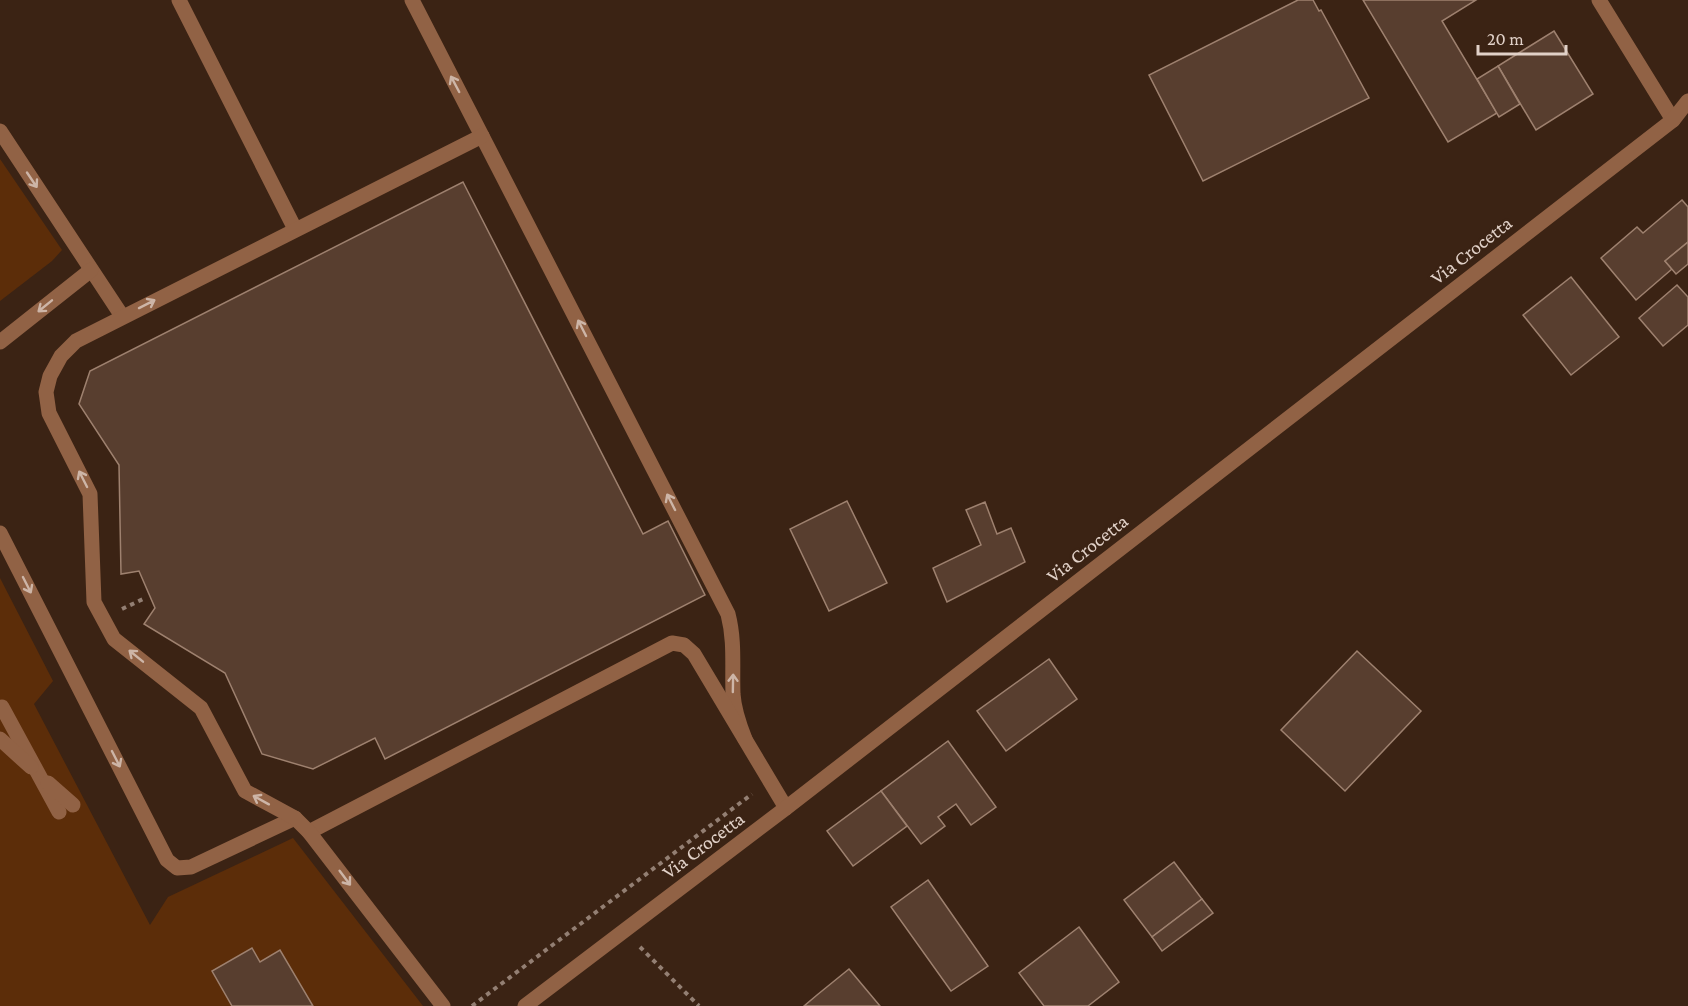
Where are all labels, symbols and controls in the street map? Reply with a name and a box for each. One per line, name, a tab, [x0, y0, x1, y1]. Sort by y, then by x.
scale bar	[1478, 18, 1566, 56]
text: 20 m	[1487, 29, 1524, 49]
one-way arrow	[449, 75, 461, 93]
one-way arrow	[26, 171, 38, 188]
street label: Via Crocetta	[1426, 211, 1516, 289]
one-way arrow	[138, 297, 156, 309]
one-way arrow	[38, 299, 54, 312]
one-way arrow	[575, 320, 587, 338]
one-way arrow	[76, 471, 88, 489]
one-way arrow	[665, 493, 676, 511]
street label: Via Crocetta	[1042, 509, 1132, 587]
one-way arrow	[22, 576, 33, 594]
one-way arrow	[129, 650, 145, 663]
one-way arrow	[728, 673, 739, 693]
one-way arrow	[110, 750, 122, 768]
one-way arrow	[252, 794, 269, 806]
street label: Via Crocetta	[658, 807, 748, 883]
one-way arrow	[338, 870, 351, 886]

